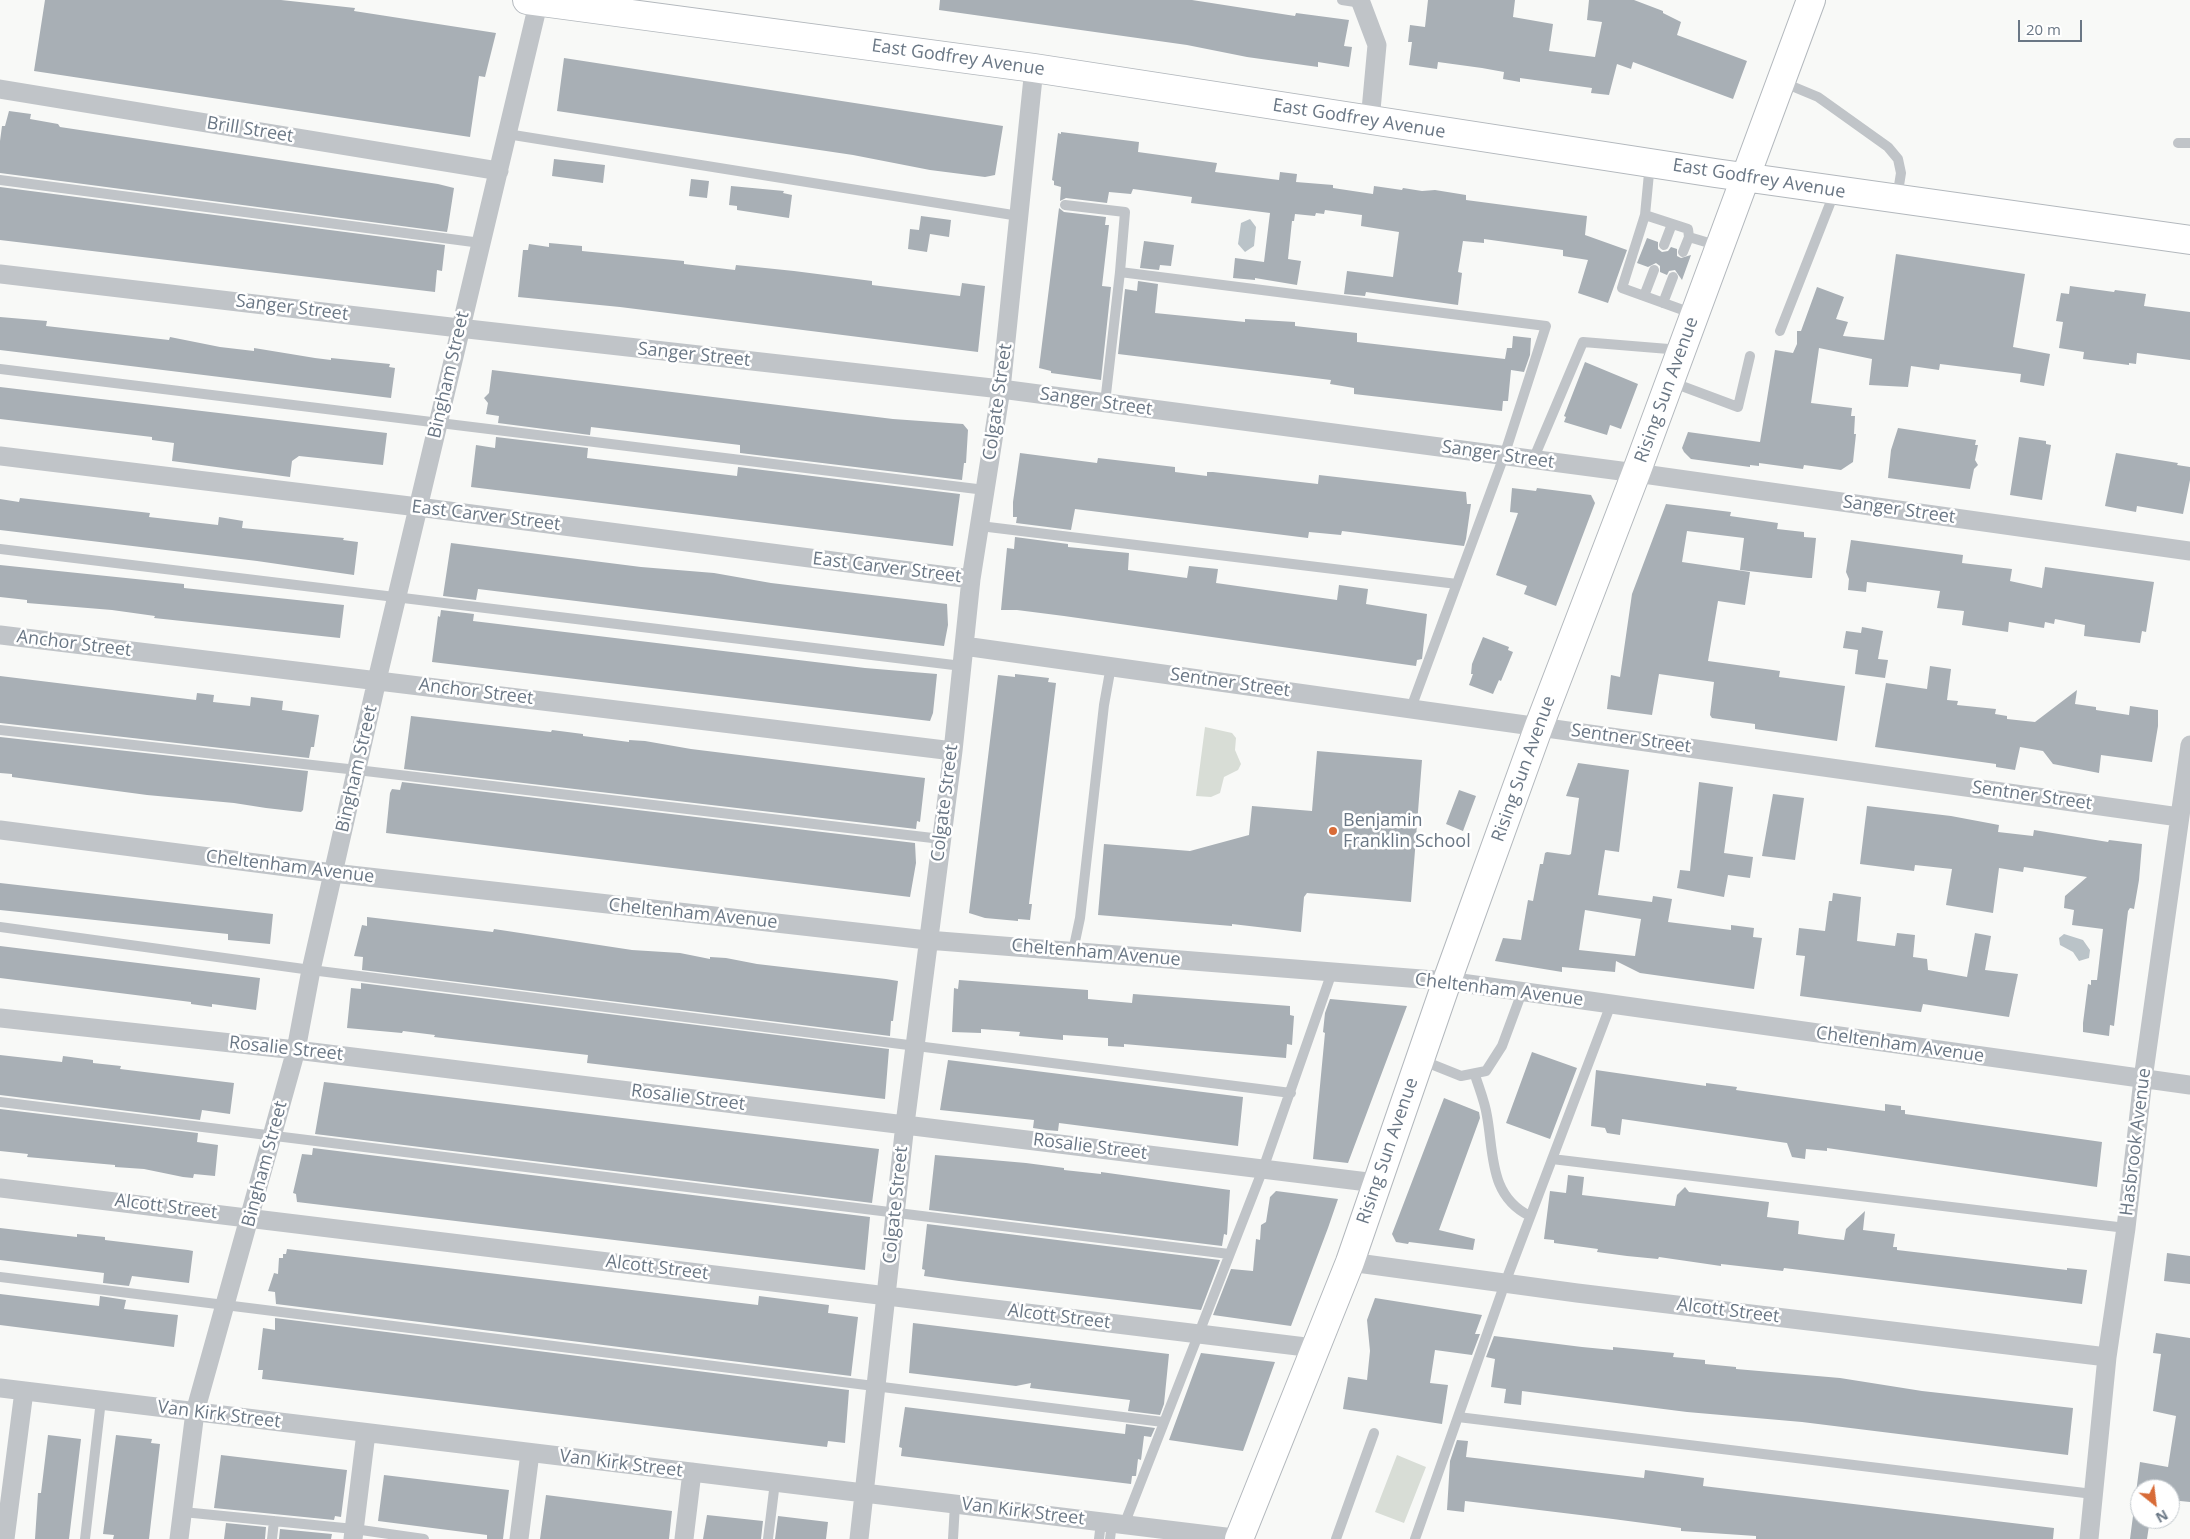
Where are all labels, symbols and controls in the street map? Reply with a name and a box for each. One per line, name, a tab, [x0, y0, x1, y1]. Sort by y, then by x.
scale bar	[2020, 10, 2084, 42]
text: 20 m	[2026, 19, 2061, 39]
street label: East Godfrey Avenue	[870, 35, 1046, 81]
street label: East Godfrey Avenue	[1271, 95, 1447, 143]
street label: Brill Street	[205, 112, 295, 148]
street label: East Godfrey Avenue	[1671, 155, 1847, 203]
street label: Sanger Street	[235, 290, 349, 326]
street label: Bingham Street	[424, 309, 474, 441]
street label: Rising Sun Avenue	[1631, 314, 1703, 466]
street label: Sanger Street	[637, 338, 751, 372]
street label: Colgate Street	[979, 342, 1017, 462]
street label: Sanger Street	[1038, 383, 1154, 421]
street label: Sanger Street	[1440, 436, 1556, 474]
street label: Sanger Street	[1841, 491, 1957, 529]
street label: East Carver Street	[410, 496, 562, 536]
street label: East Carver Street	[811, 548, 963, 588]
street label: Anchor Street	[16, 626, 132, 662]
street label: Sentner Street	[1169, 664, 1291, 702]
street label: Anchor Street	[418, 674, 534, 710]
street label: Rising Sun Avenue	[1488, 693, 1560, 845]
street label: Bingham Street	[332, 703, 382, 835]
street label: Sentner Street	[1570, 720, 1692, 758]
street label: Colgate Street	[927, 743, 963, 863]
street label: Sentner Street	[1971, 777, 2093, 815]
place label: Benjamin Franklin School	[1343, 810, 1471, 852]
marker: Benjamin Franklin School	[1327, 825, 1339, 837]
street label: Cheltenham Avenue	[204, 846, 376, 888]
street label: Cheltenham Avenue	[608, 894, 778, 934]
street label: Cheltenham Avenue	[1011, 935, 1181, 971]
street label: Cheltenham Avenue	[1413, 969, 1585, 1011]
street label: Cheltenham Avenue	[1815, 1023, 1985, 1067]
street label: Rosalie Street	[228, 1032, 344, 1066]
street label: Hasbrook Avenue	[2116, 1067, 2156, 1217]
street label: Rising Sun Avenue	[1353, 1075, 1423, 1227]
street label: Rosalie Street	[630, 1080, 746, 1116]
street label: Bingham Street	[238, 1099, 292, 1229]
street label: Rosalie Street	[1032, 1129, 1148, 1165]
street label: Colgate Street	[879, 1145, 913, 1265]
street label: Alcott Street	[113, 1190, 219, 1224]
street label: Alcott Street	[604, 1251, 710, 1285]
street label: Alcott Street	[1675, 1294, 1781, 1328]
street label: Alcott Street	[1006, 1300, 1112, 1334]
street label: Van Kirk Street	[156, 1397, 282, 1433]
street label: Van Kirk Street	[558, 1446, 684, 1482]
north arrow	[2130, 1479, 2180, 1529]
street label: Van Kirk Street	[960, 1494, 1086, 1530]
text: N	[2152, 1506, 2172, 1528]

